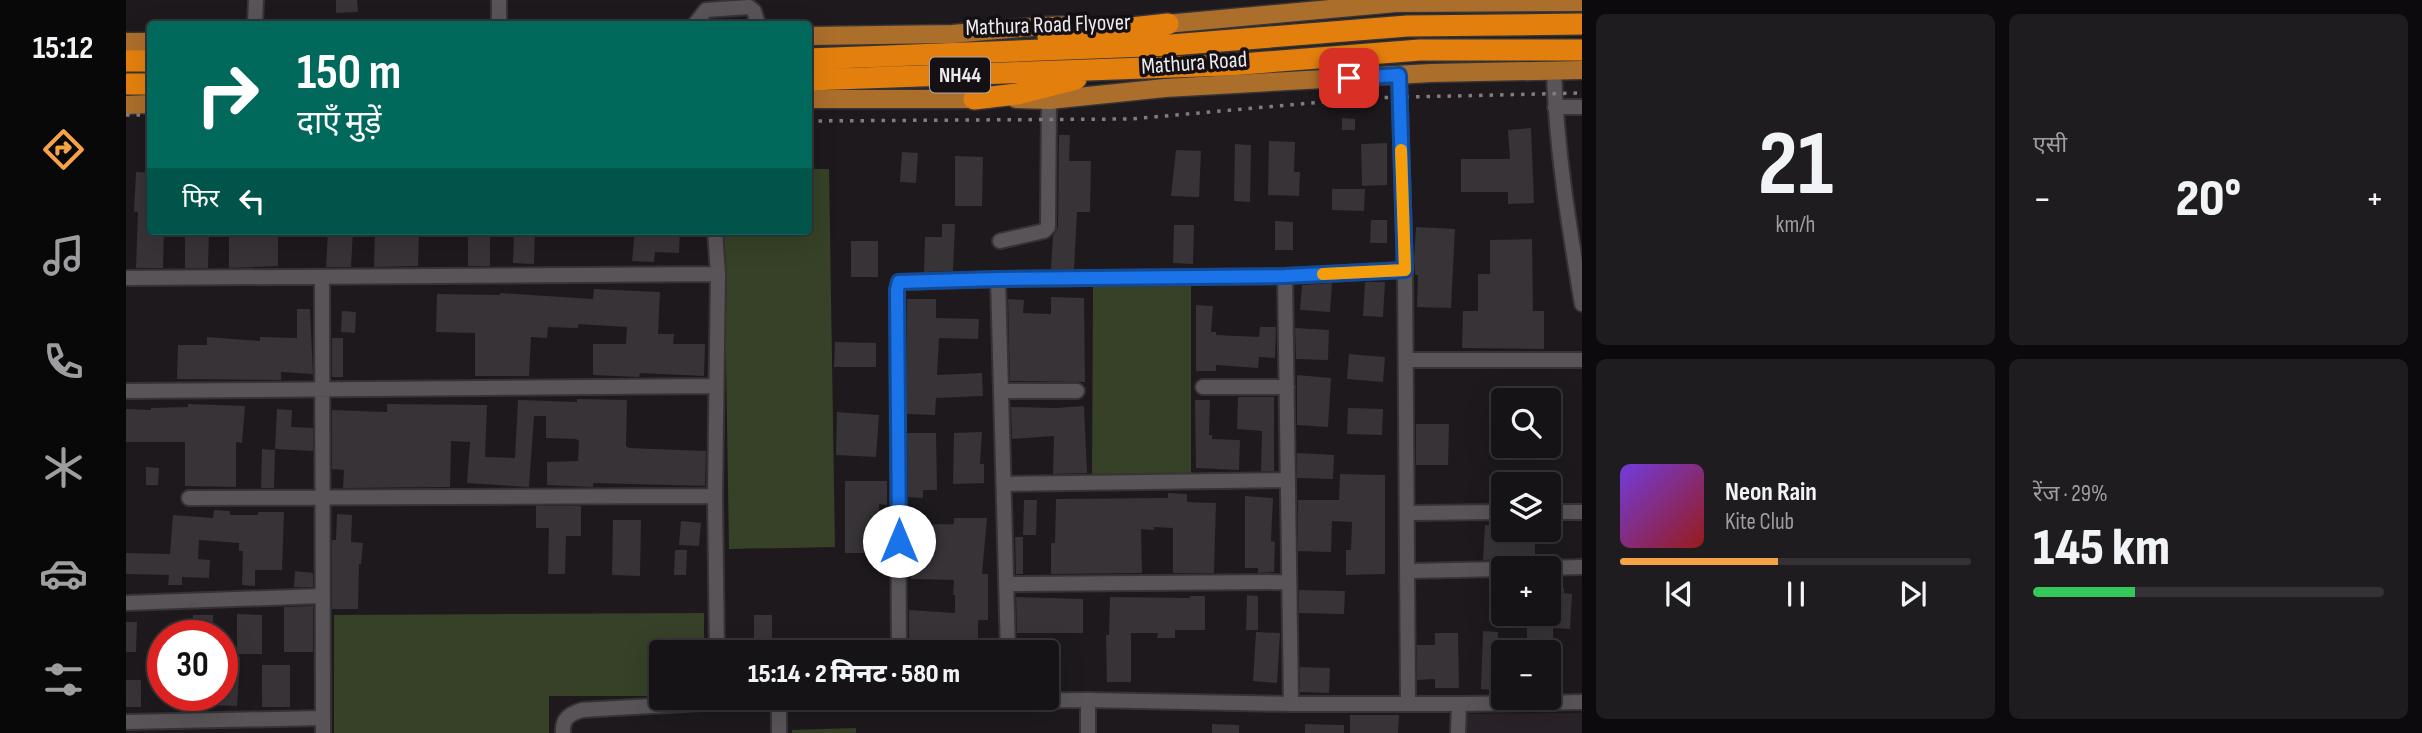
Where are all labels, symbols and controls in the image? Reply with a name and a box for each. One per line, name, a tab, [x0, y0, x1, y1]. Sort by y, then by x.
street label: Mathura Road Flyover	[965, 8, 1132, 42]
text: 15:12	[33, 29, 93, 68]
text: 150 m	[297, 44, 401, 103]
street label: Mathura Road	[1140, 45, 1248, 81]
pin	[1319, 48, 1379, 108]
icon: right	[182, 49, 273, 140]
road number: NH44	[930, 57, 990, 92]
icon: arrive	[1330, 59, 1368, 97]
text: दाएँ मुड़ें	[297, 104, 381, 143]
text: 21	[1758, 111, 1833, 220]
icon: directions	[39, 125, 88, 174]
text: एसी	[2033, 131, 2067, 159]
text: 20°	[2176, 168, 2241, 231]
text: −	[2033, 177, 2052, 222]
text: +	[2365, 177, 2384, 222]
icon: left	[233, 182, 271, 220]
text: फिर	[182, 184, 219, 215]
text: km/h	[1776, 211, 1815, 239]
icon: music	[39, 231, 88, 280]
icon: phone	[39, 337, 88, 386]
map controls	[1491, 388, 1561, 710]
button: search	[1491, 388, 1561, 458]
icon: climate	[39, 443, 88, 492]
button: layers	[1491, 472, 1561, 542]
text: Neon Rain	[1725, 477, 1817, 508]
text: रेंज · 29%	[2033, 480, 2108, 508]
position arrow	[862, 504, 936, 578]
text: Kite Club	[1725, 508, 1794, 536]
text: 145 km	[2033, 517, 2170, 580]
icon: car	[39, 549, 88, 598]
button: +	[1491, 556, 1561, 626]
icon: previous	[1660, 575, 1698, 613]
icon: pause	[1777, 575, 1815, 613]
icon: next	[1894, 575, 1932, 613]
speed limit sign: 30	[147, 620, 238, 711]
button: −	[1491, 640, 1561, 710]
icon: filters	[39, 655, 88, 704]
text: 15:14 · 2 मिनट · 580 m	[748, 659, 960, 690]

